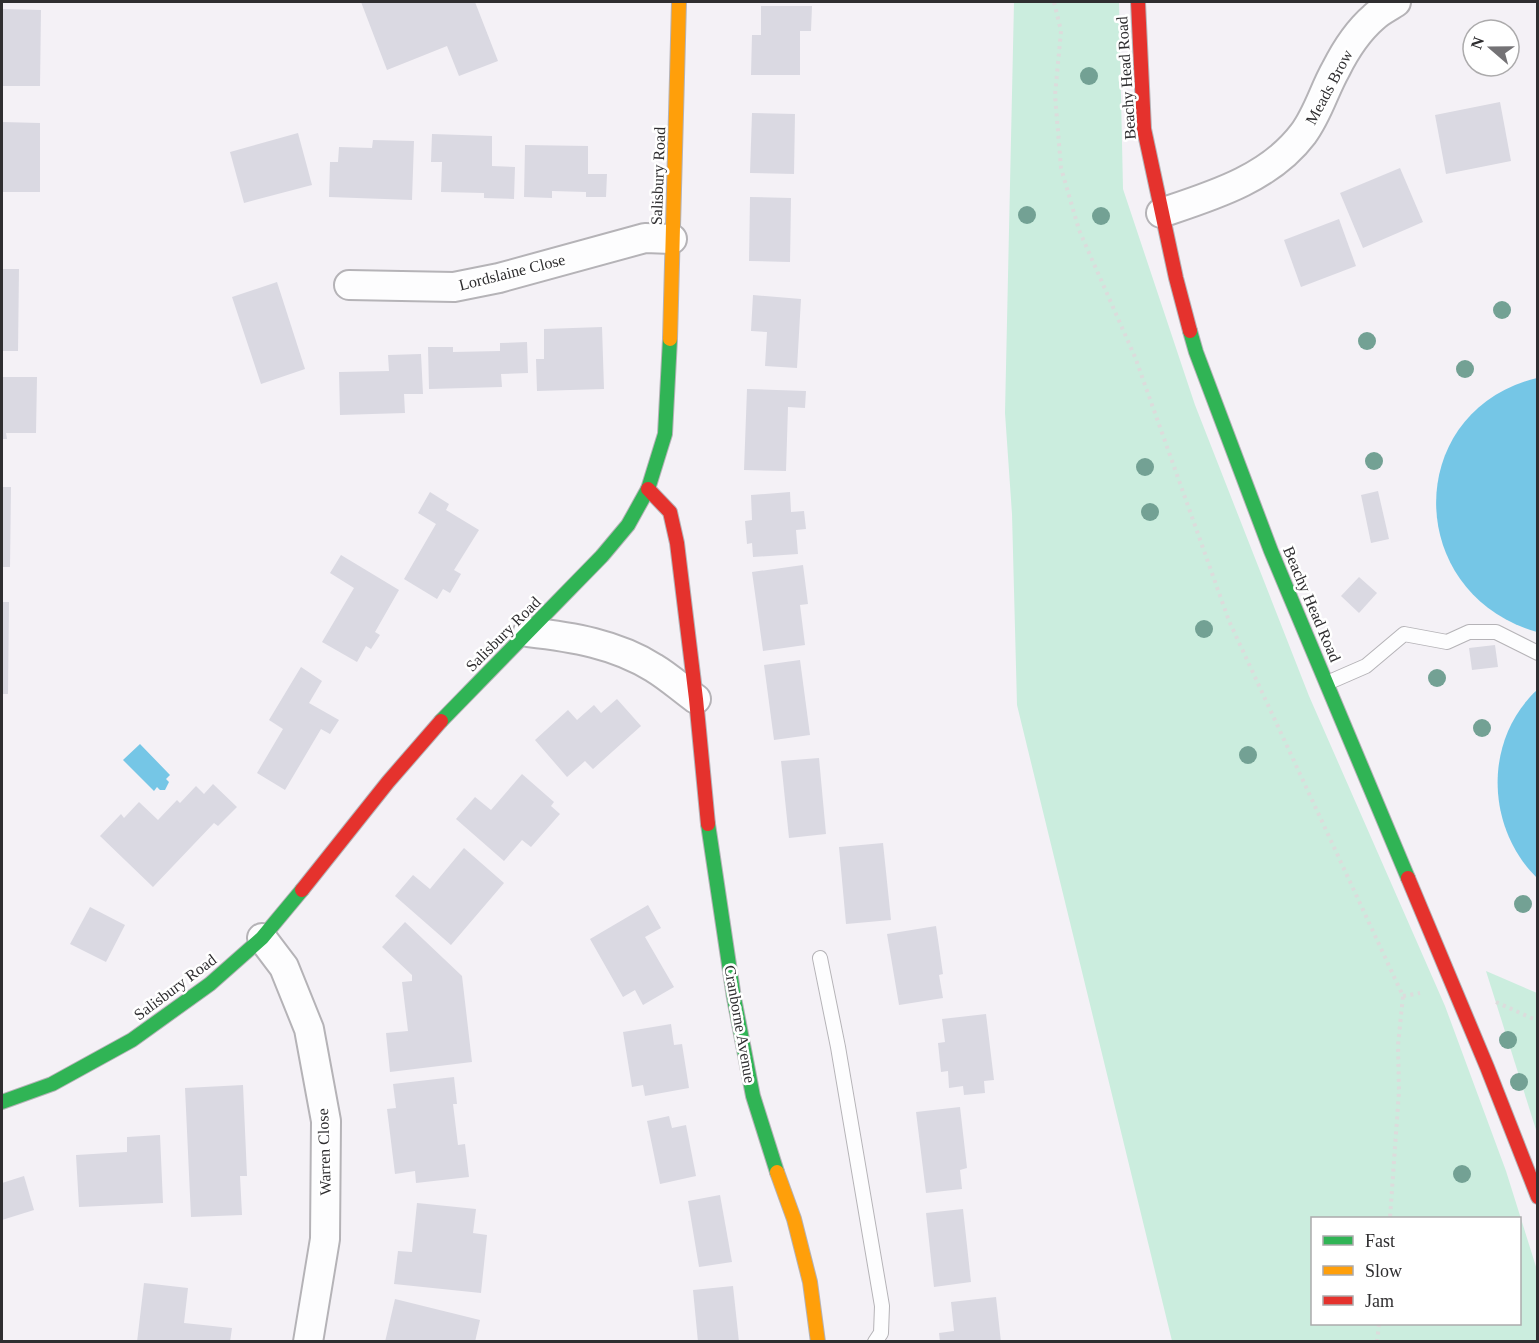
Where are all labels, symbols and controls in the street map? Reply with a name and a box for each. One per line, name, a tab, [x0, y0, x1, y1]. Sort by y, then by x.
street label: Beachy Head Road	[1113, 16, 1140, 140]
north arrow	[1461, 18, 1521, 78]
text: N	[1467, 34, 1487, 51]
street label: Meads Brow	[1302, 46, 1356, 127]
street label: Salisbury Road	[648, 127, 669, 225]
street label: Lordslaine Close	[457, 251, 567, 293]
street label: Beachy Head Road	[1279, 544, 1344, 665]
street label: Salisbury Road	[462, 593, 544, 675]
street label: Salisbury Road	[131, 951, 220, 1024]
street label: Cranborne Avenue	[721, 964, 759, 1084]
street label: Warren Close	[314, 1108, 334, 1196]
legend	[1311, 1217, 1521, 1325]
text: Fast	[1365, 1231, 1395, 1251]
text: Slow	[1365, 1261, 1402, 1281]
text: Jam	[1365, 1291, 1394, 1311]

